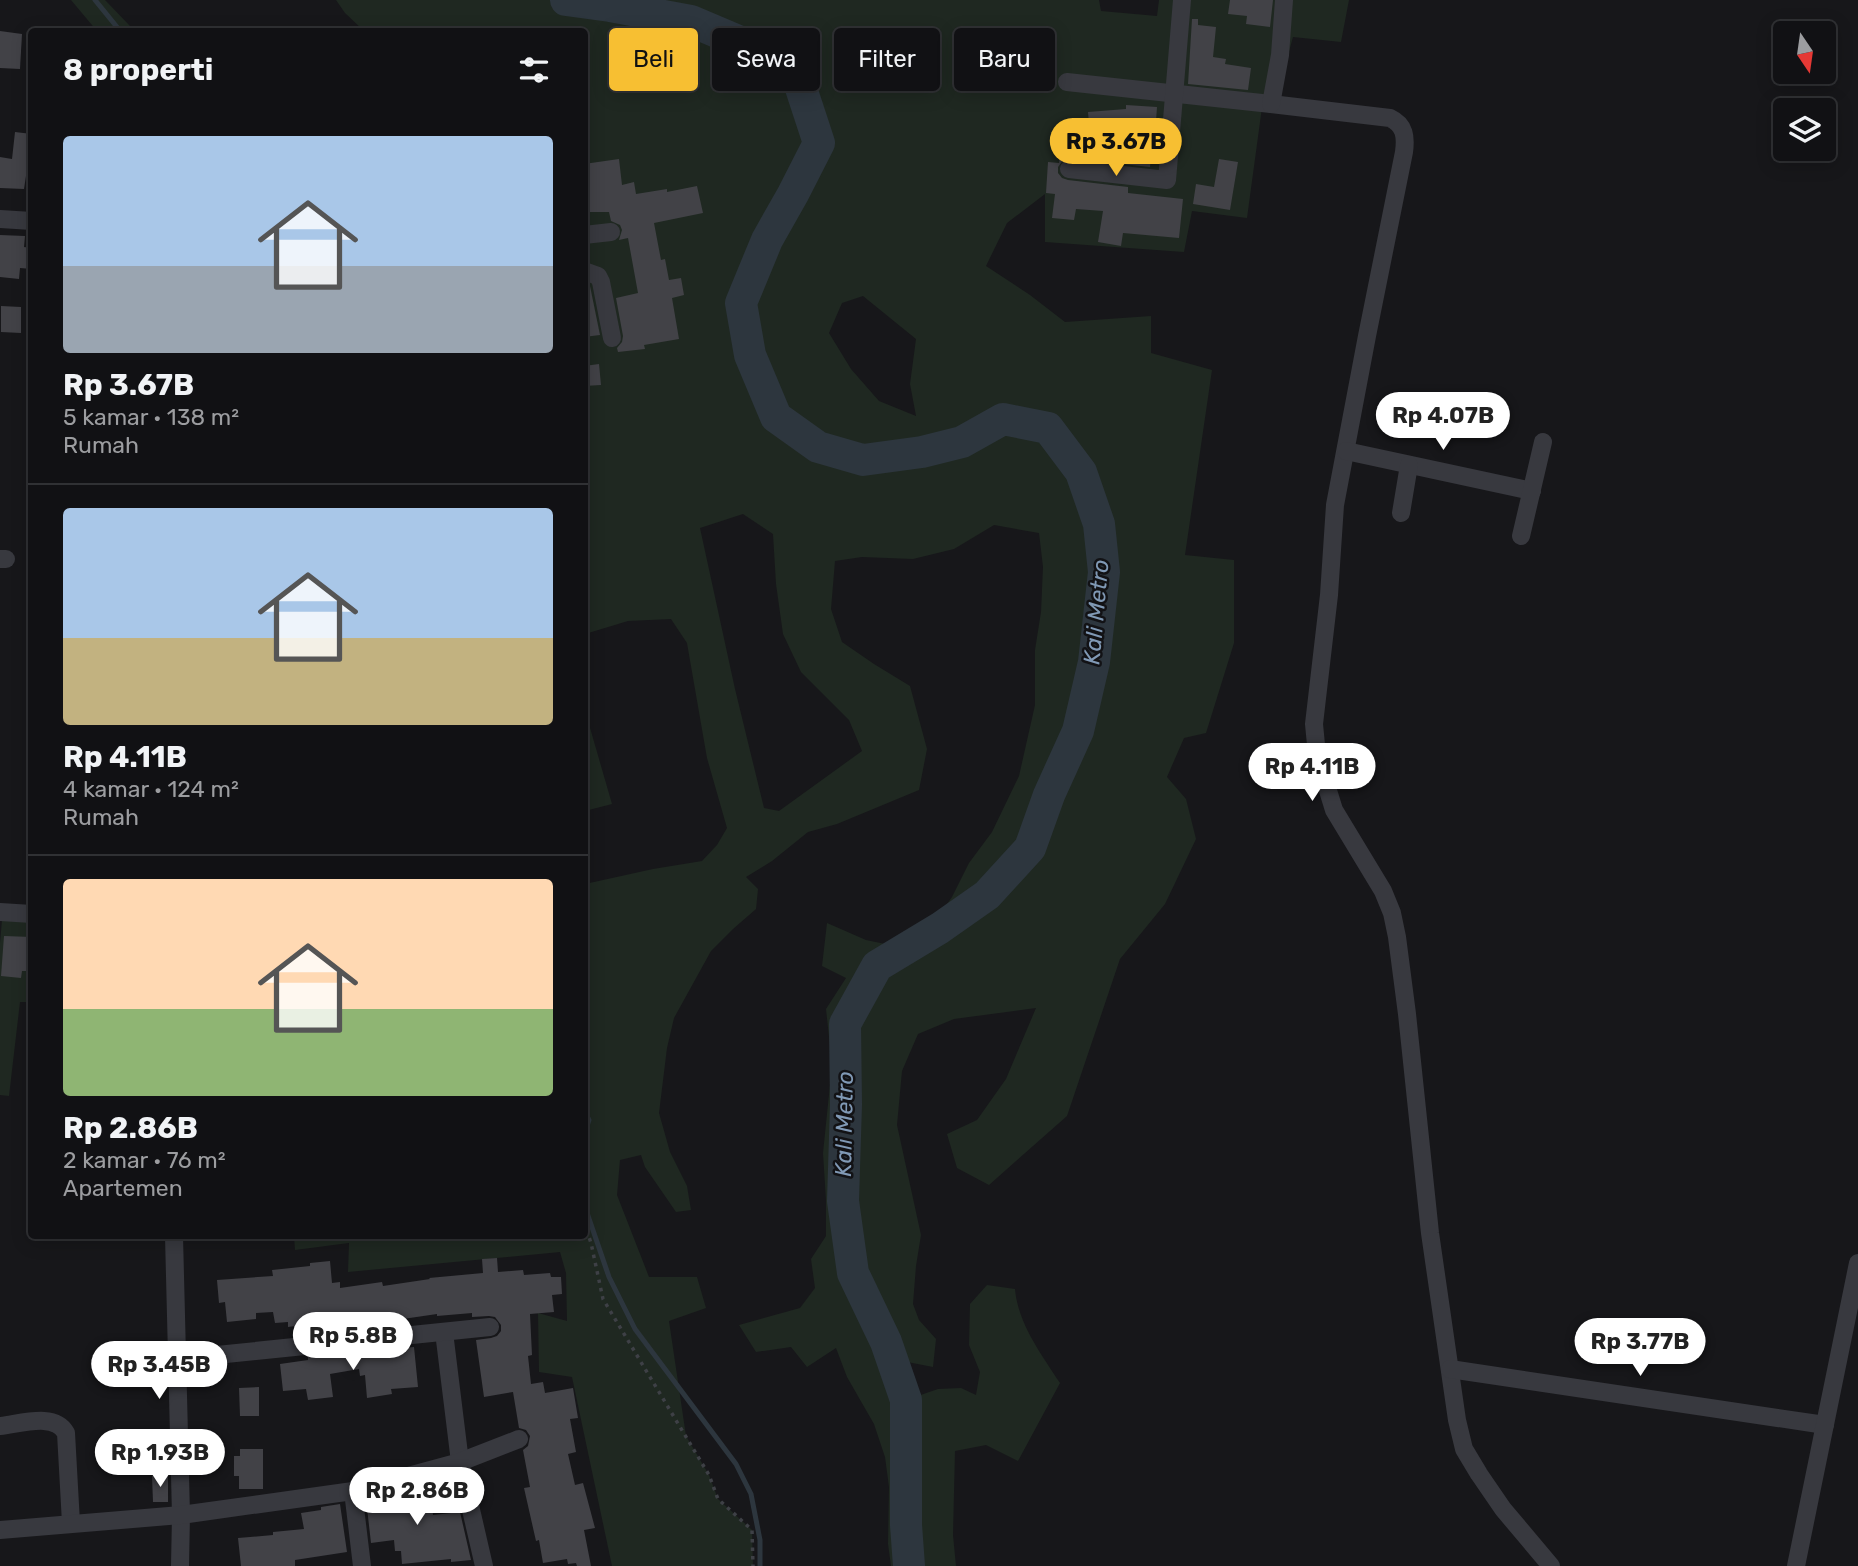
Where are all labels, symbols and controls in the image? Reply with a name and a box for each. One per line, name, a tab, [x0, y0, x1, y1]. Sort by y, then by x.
north arrow	[1773, 21, 1836, 84]
map controls	[1773, 21, 1836, 161]
chip: Beli	[609, 28, 698, 91]
chip: Sewa	[712, 28, 820, 91]
chip: Filter	[834, 28, 940, 91]
chip: Baru	[954, 28, 1055, 91]
icon: filters	[515, 51, 553, 89]
text: 8 properti	[63, 52, 213, 88]
button: layers	[1773, 98, 1836, 161]
pin: Rp 3.67B	[1044, 118, 1188, 178]
text: Rp 3.67B	[1066, 127, 1166, 155]
icon: home	[245, 182, 371, 308]
text: Rp 3.67B	[63, 367, 194, 403]
pin: Rp 4.07B	[1371, 392, 1515, 452]
text: Rp 4.07B	[1392, 401, 1494, 429]
text: 5 kamar · 138 m²	[63, 403, 239, 431]
text: Rumah	[63, 431, 139, 459]
icon: home	[245, 554, 371, 680]
water label: Kali Metro	[1077, 558, 1115, 666]
text: Rp 4.11B	[63, 739, 187, 775]
pin: Rp 4.11B	[1240, 744, 1384, 803]
text: Rp 4.11B	[1265, 752, 1359, 780]
text: 4 kamar · 124 m²	[63, 775, 239, 803]
text: Rumah	[63, 803, 139, 831]
icon: home	[245, 925, 371, 1051]
water label: Kali Metro	[829, 1071, 859, 1177]
text: Rp 2.86B	[63, 1110, 198, 1146]
text: 2 kamar · 76 m²	[63, 1146, 226, 1174]
text: Apartemen	[63, 1174, 183, 1202]
pin: Rp 5.8B	[288, 1312, 418, 1372]
pin: Rp 3.77B	[1568, 1318, 1712, 1378]
text: Rp 5.8B	[309, 1321, 397, 1349]
text: Rp 3.77B	[1591, 1327, 1689, 1355]
pin: Rp 3.45B	[87, 1342, 231, 1401]
text: Rp 3.45B	[107, 1350, 211, 1378]
pin: Rp 1.93B	[88, 1430, 232, 1489]
text: Rp 1.93B	[111, 1438, 209, 1466]
pin: Rp 2.86B	[345, 1468, 489, 1527]
text: Rp 2.86B	[365, 1476, 469, 1504]

